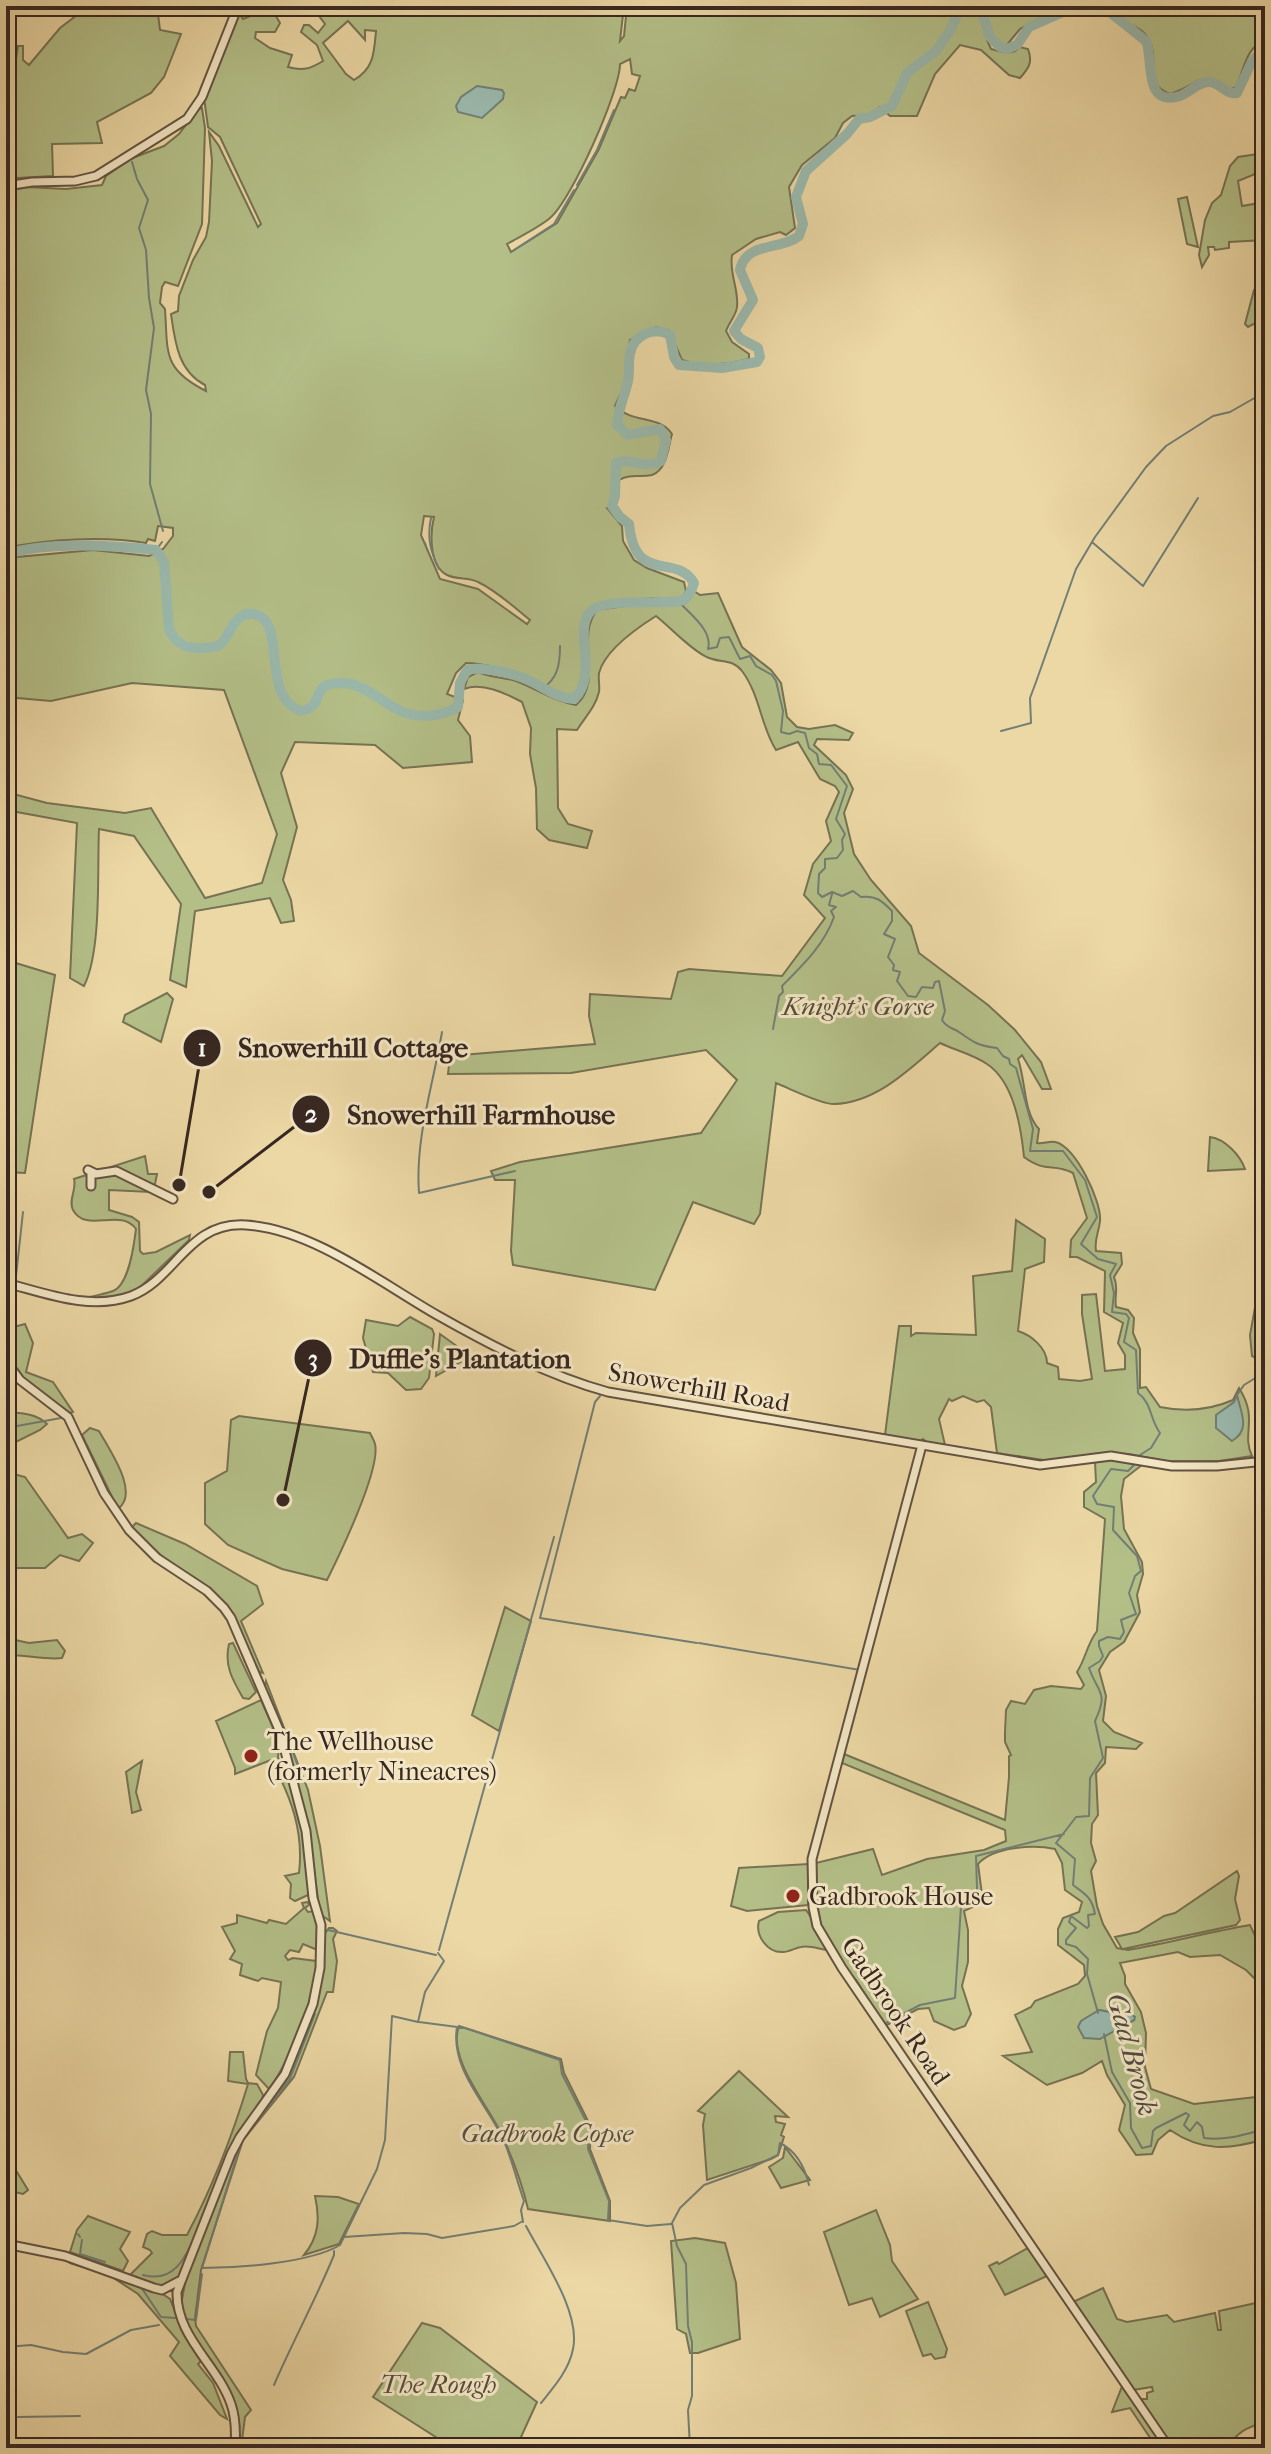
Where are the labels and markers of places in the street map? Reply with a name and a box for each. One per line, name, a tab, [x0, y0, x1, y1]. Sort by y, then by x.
callout: Snowerhill Cottage	[182, 1022, 484, 1074]
callout: Snowerhill Farmhouse	[291, 1088, 631, 1140]
callout: Duffle's Plantation	[293, 1332, 587, 1384]
place label: The Wellhouse (formerly Nineacres)	[267, 1726, 497, 1787]
marker: The Wellhouse (formerly Nineacres)	[242, 1747, 260, 1765]
place label: Gadbrook House	[809, 1881, 994, 1912]
marker: Gadbrook House	[784, 1887, 802, 1905]

